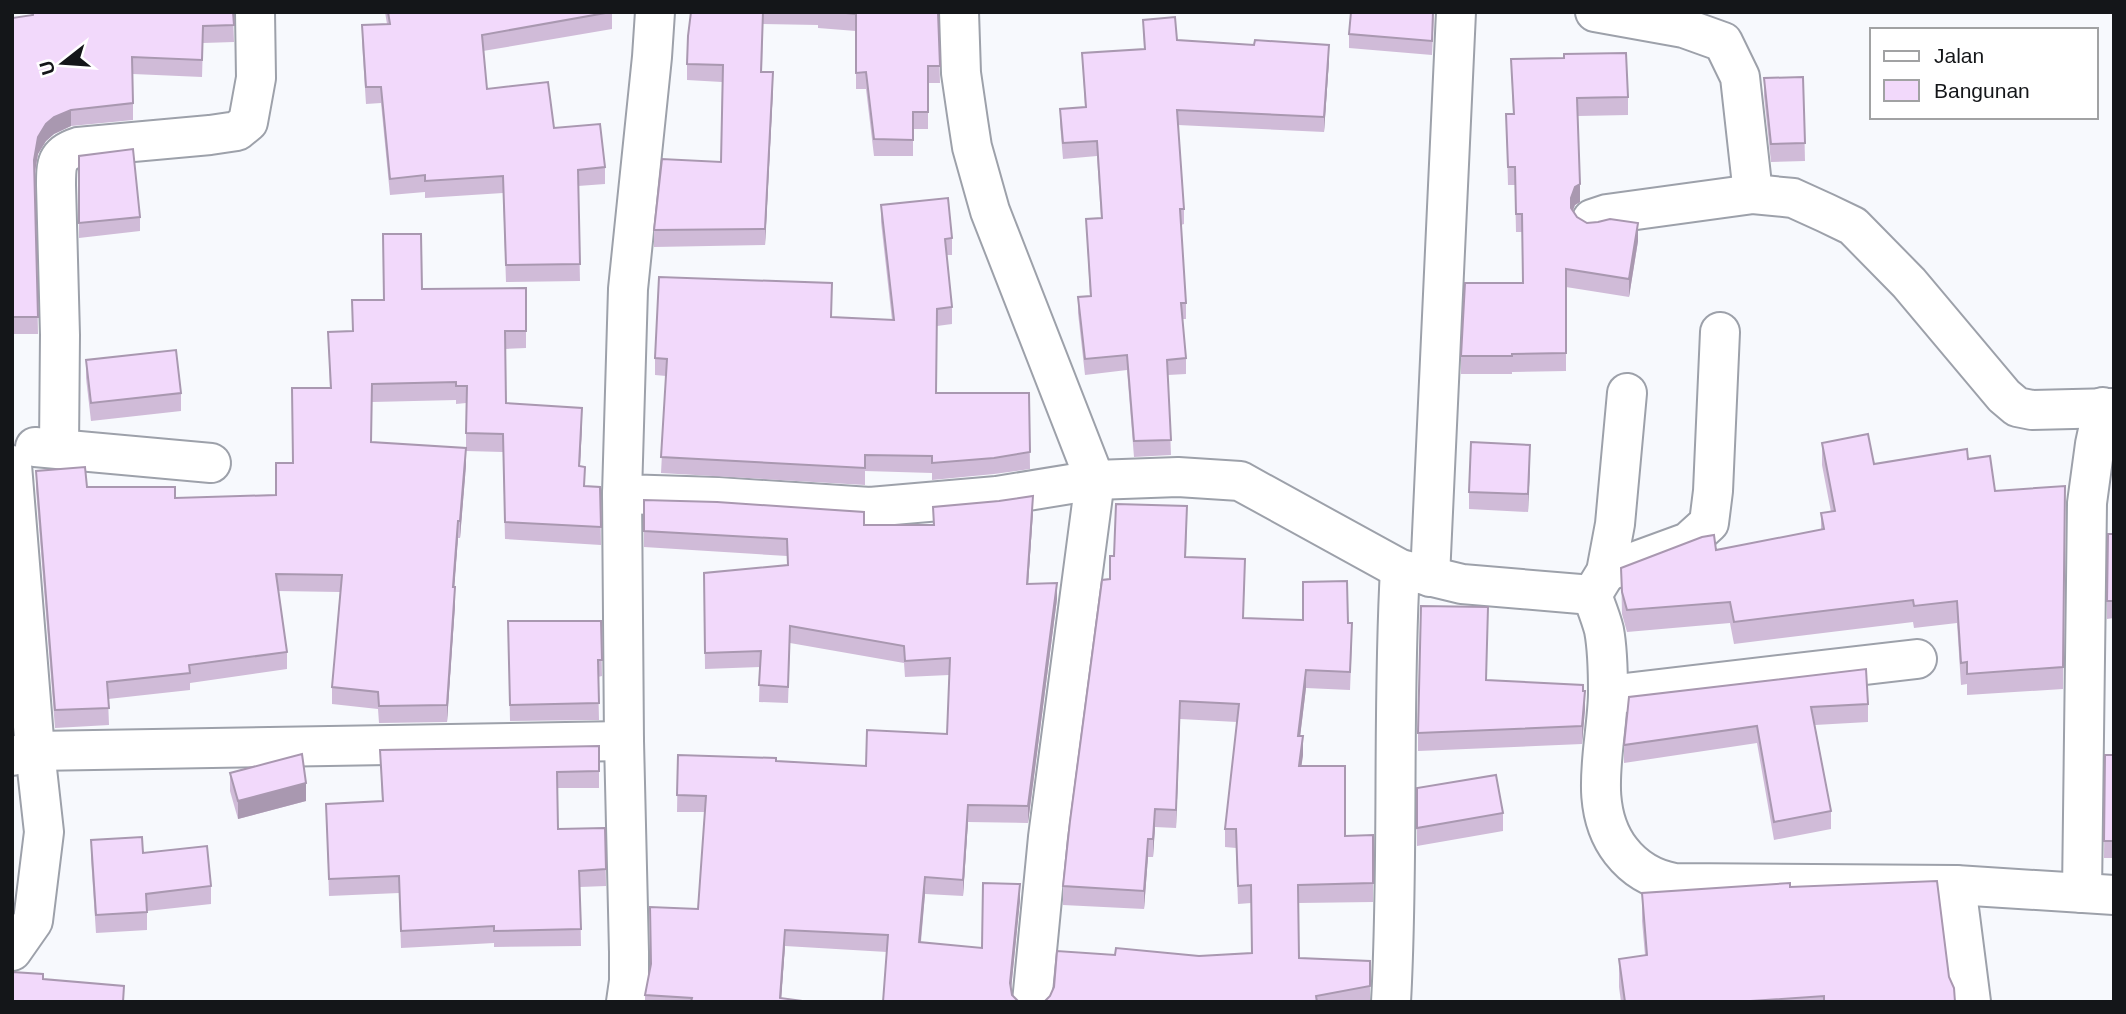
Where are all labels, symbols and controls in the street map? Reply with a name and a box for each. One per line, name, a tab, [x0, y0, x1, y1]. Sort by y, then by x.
north arrow	[28, 28, 98, 98]
legend	[1870, 28, 2098, 119]
text: Jalan	[1934, 44, 1984, 67]
text: U	[35, 58, 59, 77]
text: Bangunan	[1934, 79, 2030, 102]

